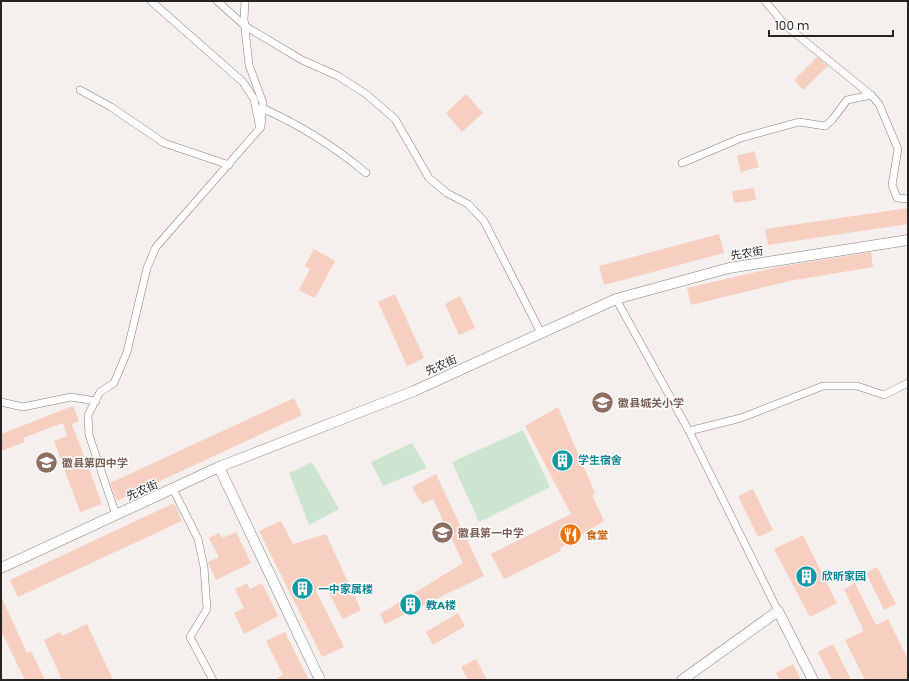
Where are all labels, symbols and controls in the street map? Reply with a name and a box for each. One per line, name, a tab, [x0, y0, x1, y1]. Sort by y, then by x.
scale bar	[769, 12, 893, 38]
text: 100 m	[775, 17, 809, 34]
street label: 先农街	[729, 243, 765, 263]
street label: 先农街	[423, 351, 459, 379]
school or university icon: 徽县城关小学	[589, 390, 615, 416]
place label: 徽县城关小学	[617, 395, 684, 411]
building icon: 学生宿舍	[549, 447, 575, 473]
school or university icon: 徽县第四中学	[34, 450, 60, 476]
place label: 学生宿舍	[578, 452, 622, 468]
place label: 徽县第四中学	[61, 455, 128, 471]
street label: 先农街	[124, 476, 160, 504]
school or university icon: 徽县第一中学	[429, 520, 455, 546]
restaurant icon: 食堂	[557, 522, 583, 548]
place label: 徽县第一中学	[457, 525, 524, 541]
place label: 食堂	[586, 527, 608, 543]
building icon: 欣昕家园	[793, 563, 819, 589]
place label: 欣昕家园	[822, 568, 866, 584]
building icon: 一中家属楼	[289, 576, 315, 602]
place label: 一中家属楼	[318, 581, 373, 597]
building icon: 教A楼	[398, 592, 424, 618]
place label: 教A楼	[426, 597, 456, 613]

